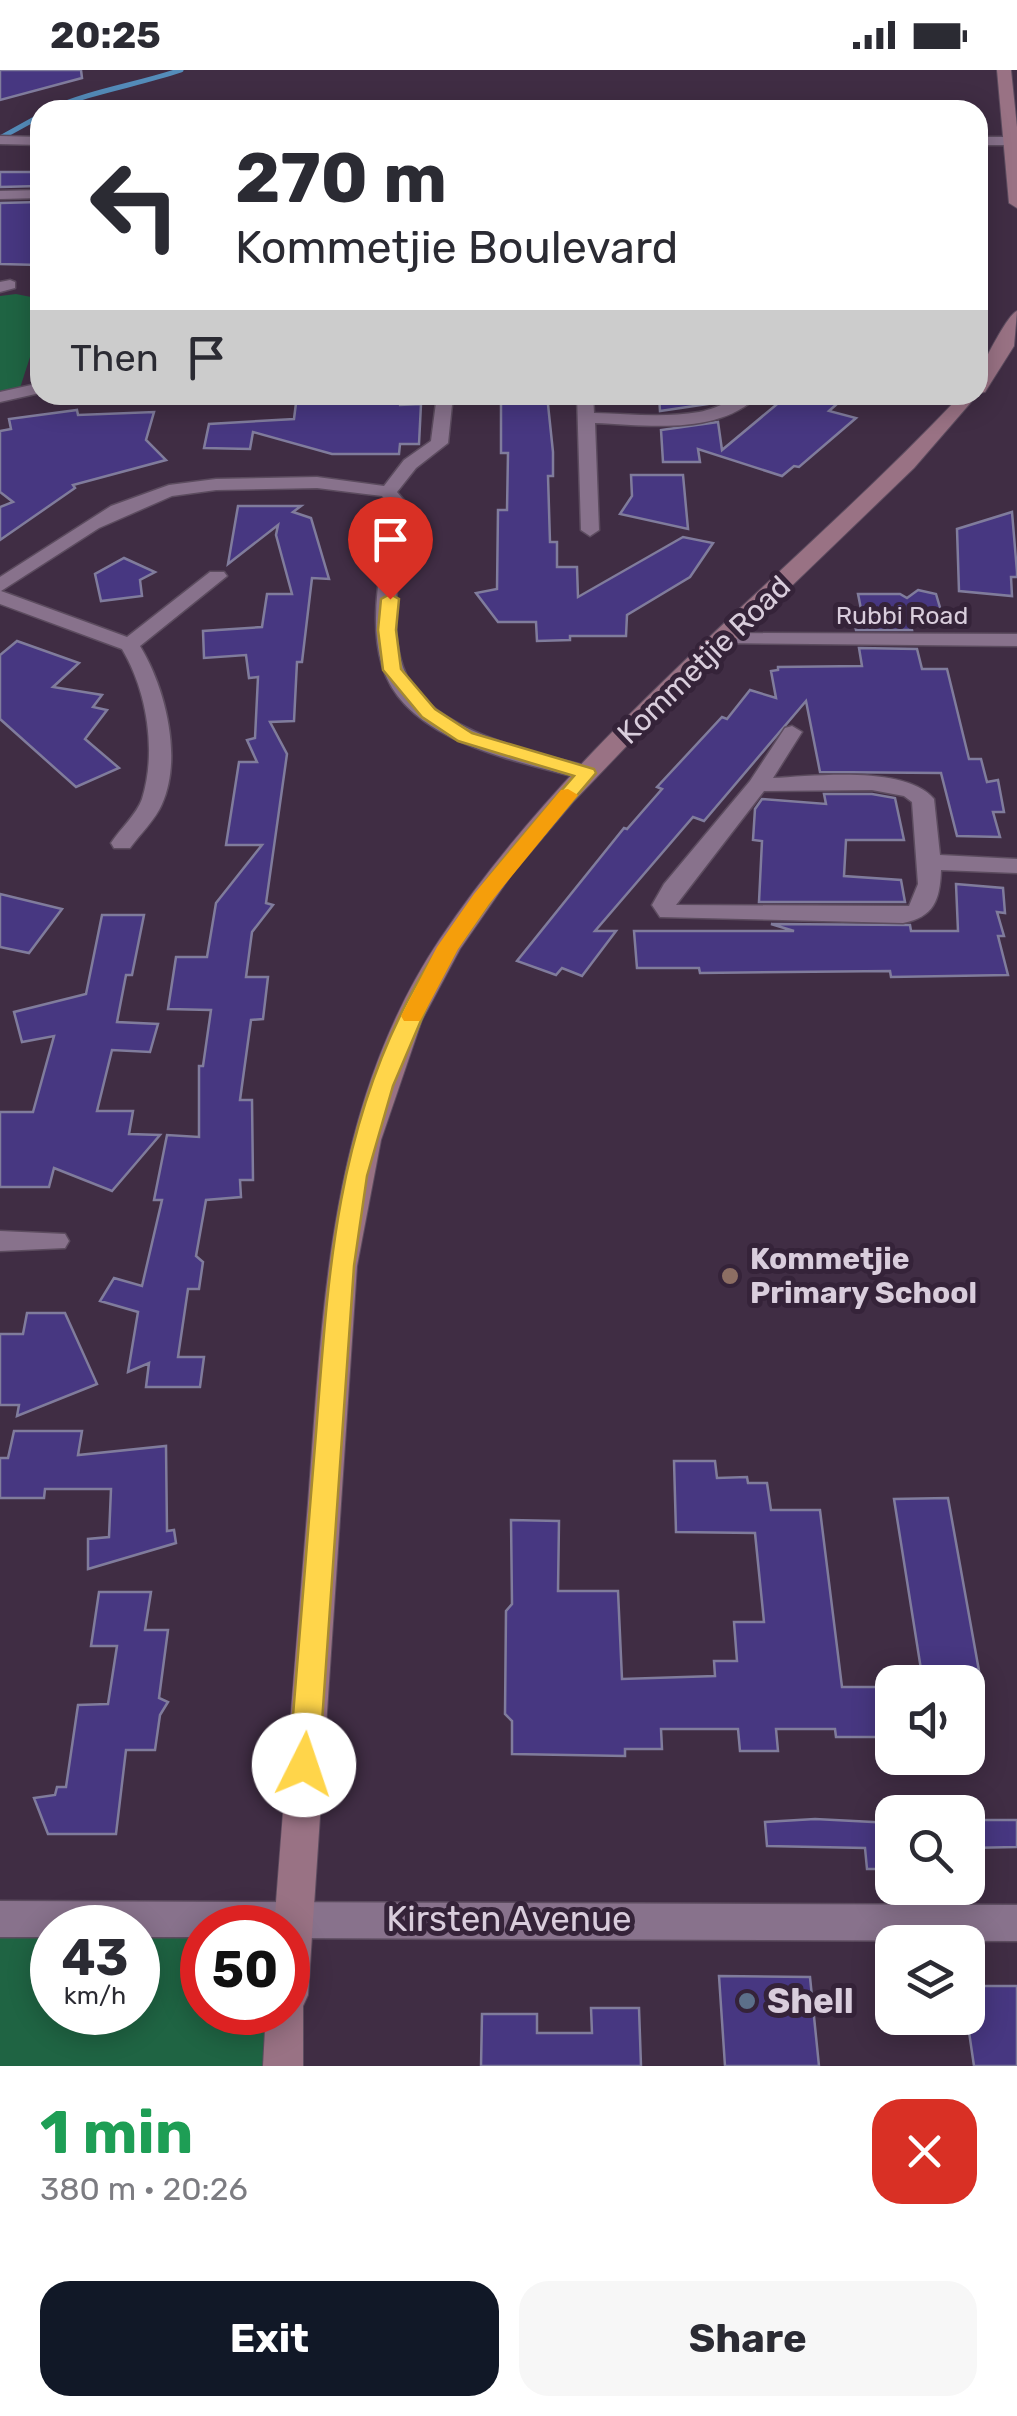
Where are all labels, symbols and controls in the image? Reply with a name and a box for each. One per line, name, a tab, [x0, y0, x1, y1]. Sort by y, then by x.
text: 20:25	[50, 12, 161, 58]
text: 270 m	[235, 137, 447, 220]
icon: left	[70, 140, 200, 270]
text: Kommetjie Boulevard	[235, 221, 678, 274]
icon: arrive	[179, 330, 234, 385]
text: Then	[70, 335, 159, 381]
pin	[348, 497, 433, 600]
icon: arrive	[363, 512, 418, 567]
street label: Kommetjie Road	[610, 568, 798, 752]
street label: Rubbi Road	[836, 601, 968, 630]
place label: Kommetjie Primary School	[750, 1241, 977, 1311]
marker: Kommetjie Primary School	[719, 1265, 741, 1287]
map controls	[875, 1665, 985, 2035]
button: sound	[875, 1665, 985, 1775]
position arrow	[252, 1713, 356, 1817]
button: search	[875, 1795, 985, 1905]
street label: Kirsten Avenue	[386, 1898, 632, 1940]
speed limit sign: 50	[180, 1905, 310, 2035]
button: layers	[875, 1925, 985, 2035]
text: 43	[61, 1928, 129, 1988]
place label: Shell	[767, 1980, 854, 2022]
text: km/h	[64, 1981, 126, 2010]
marker: Shell	[736, 1990, 758, 2012]
text: 1 min	[40, 2097, 193, 2168]
button: close	[872, 2099, 977, 2204]
text: 380 m · 20:26	[40, 2170, 248, 2208]
button: Exit	[40, 2281, 499, 2396]
button: Share	[519, 2281, 977, 2396]

